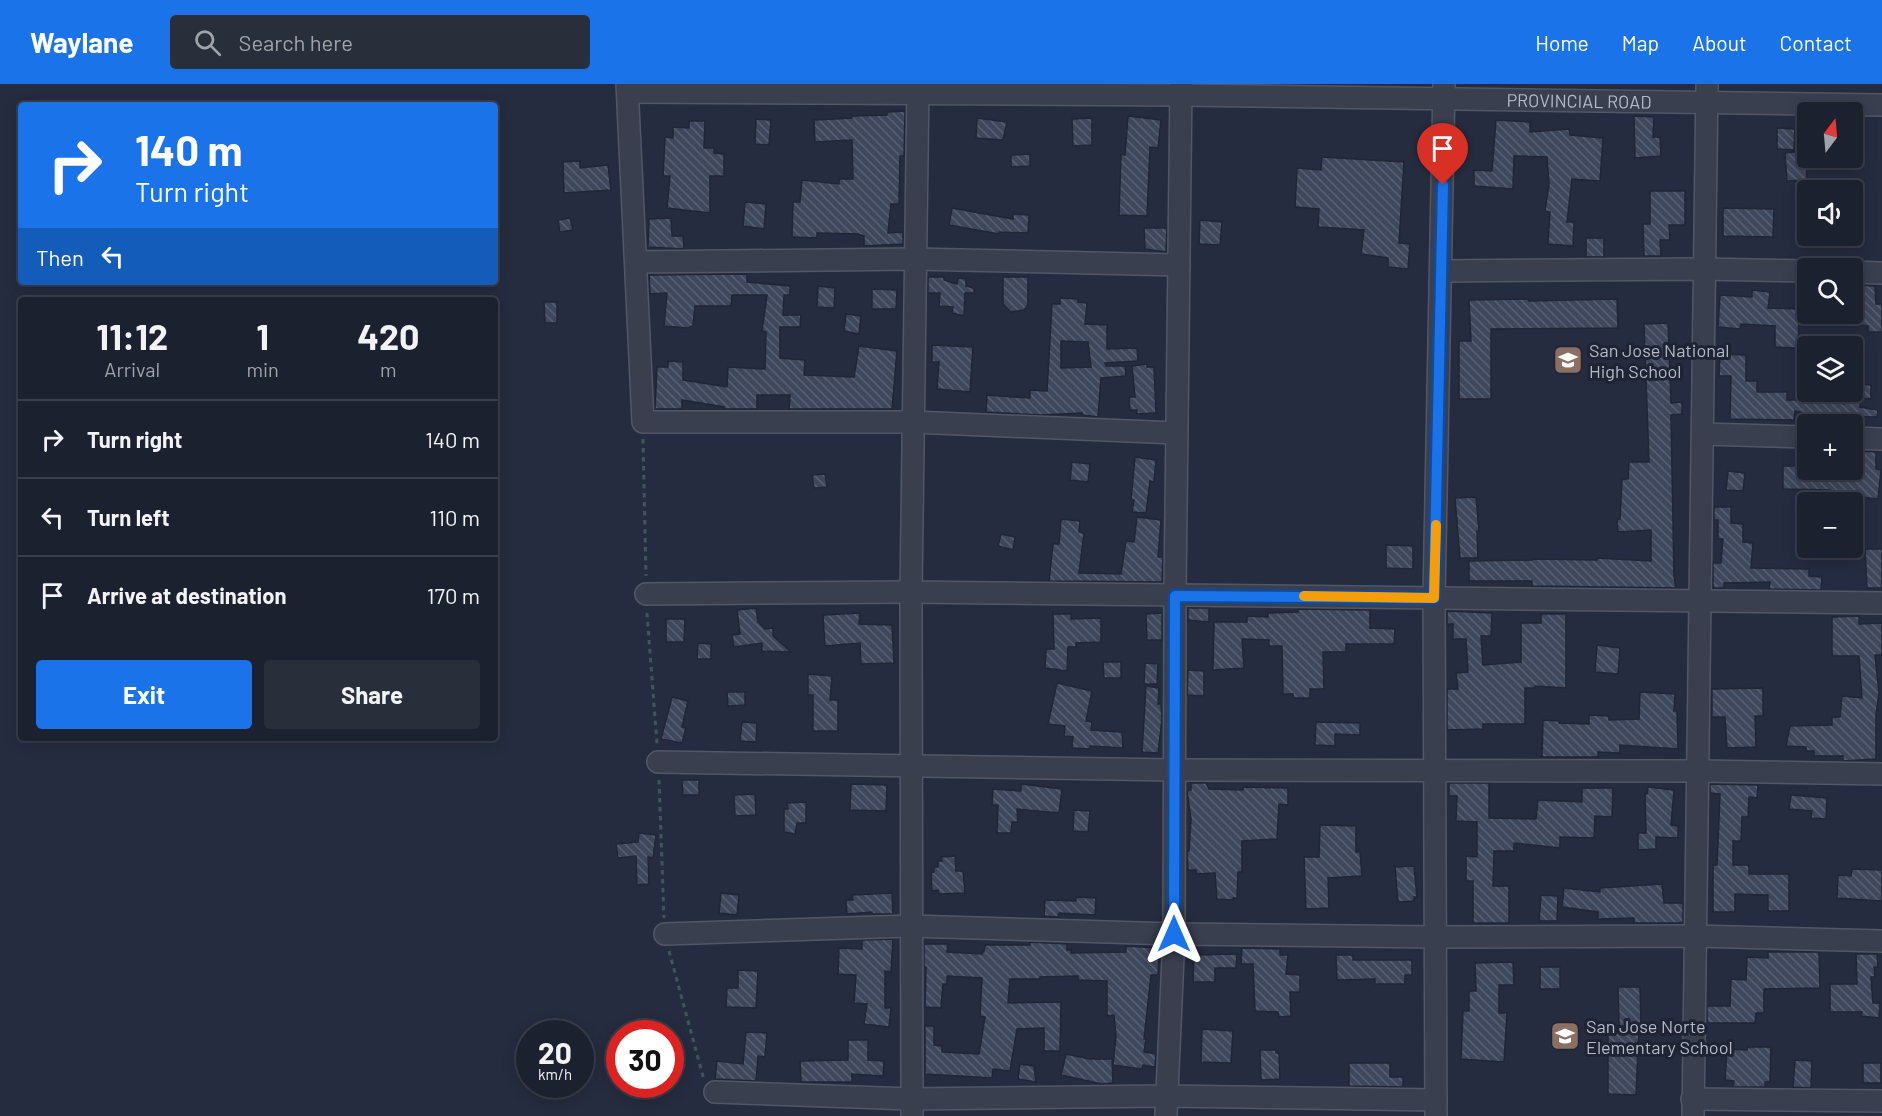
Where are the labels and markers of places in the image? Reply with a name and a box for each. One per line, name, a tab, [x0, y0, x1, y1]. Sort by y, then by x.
pin	[1417, 123, 1468, 185]
place label: San Jose National High School	[1589, 339, 1729, 382]
school or university icon: San Jose National High School	[1552, 344, 1584, 376]
place label: San Jose Norte Elementary School	[1586, 1015, 1733, 1058]
school or university icon: San Jose Norte Elementary School	[1549, 1020, 1581, 1052]

